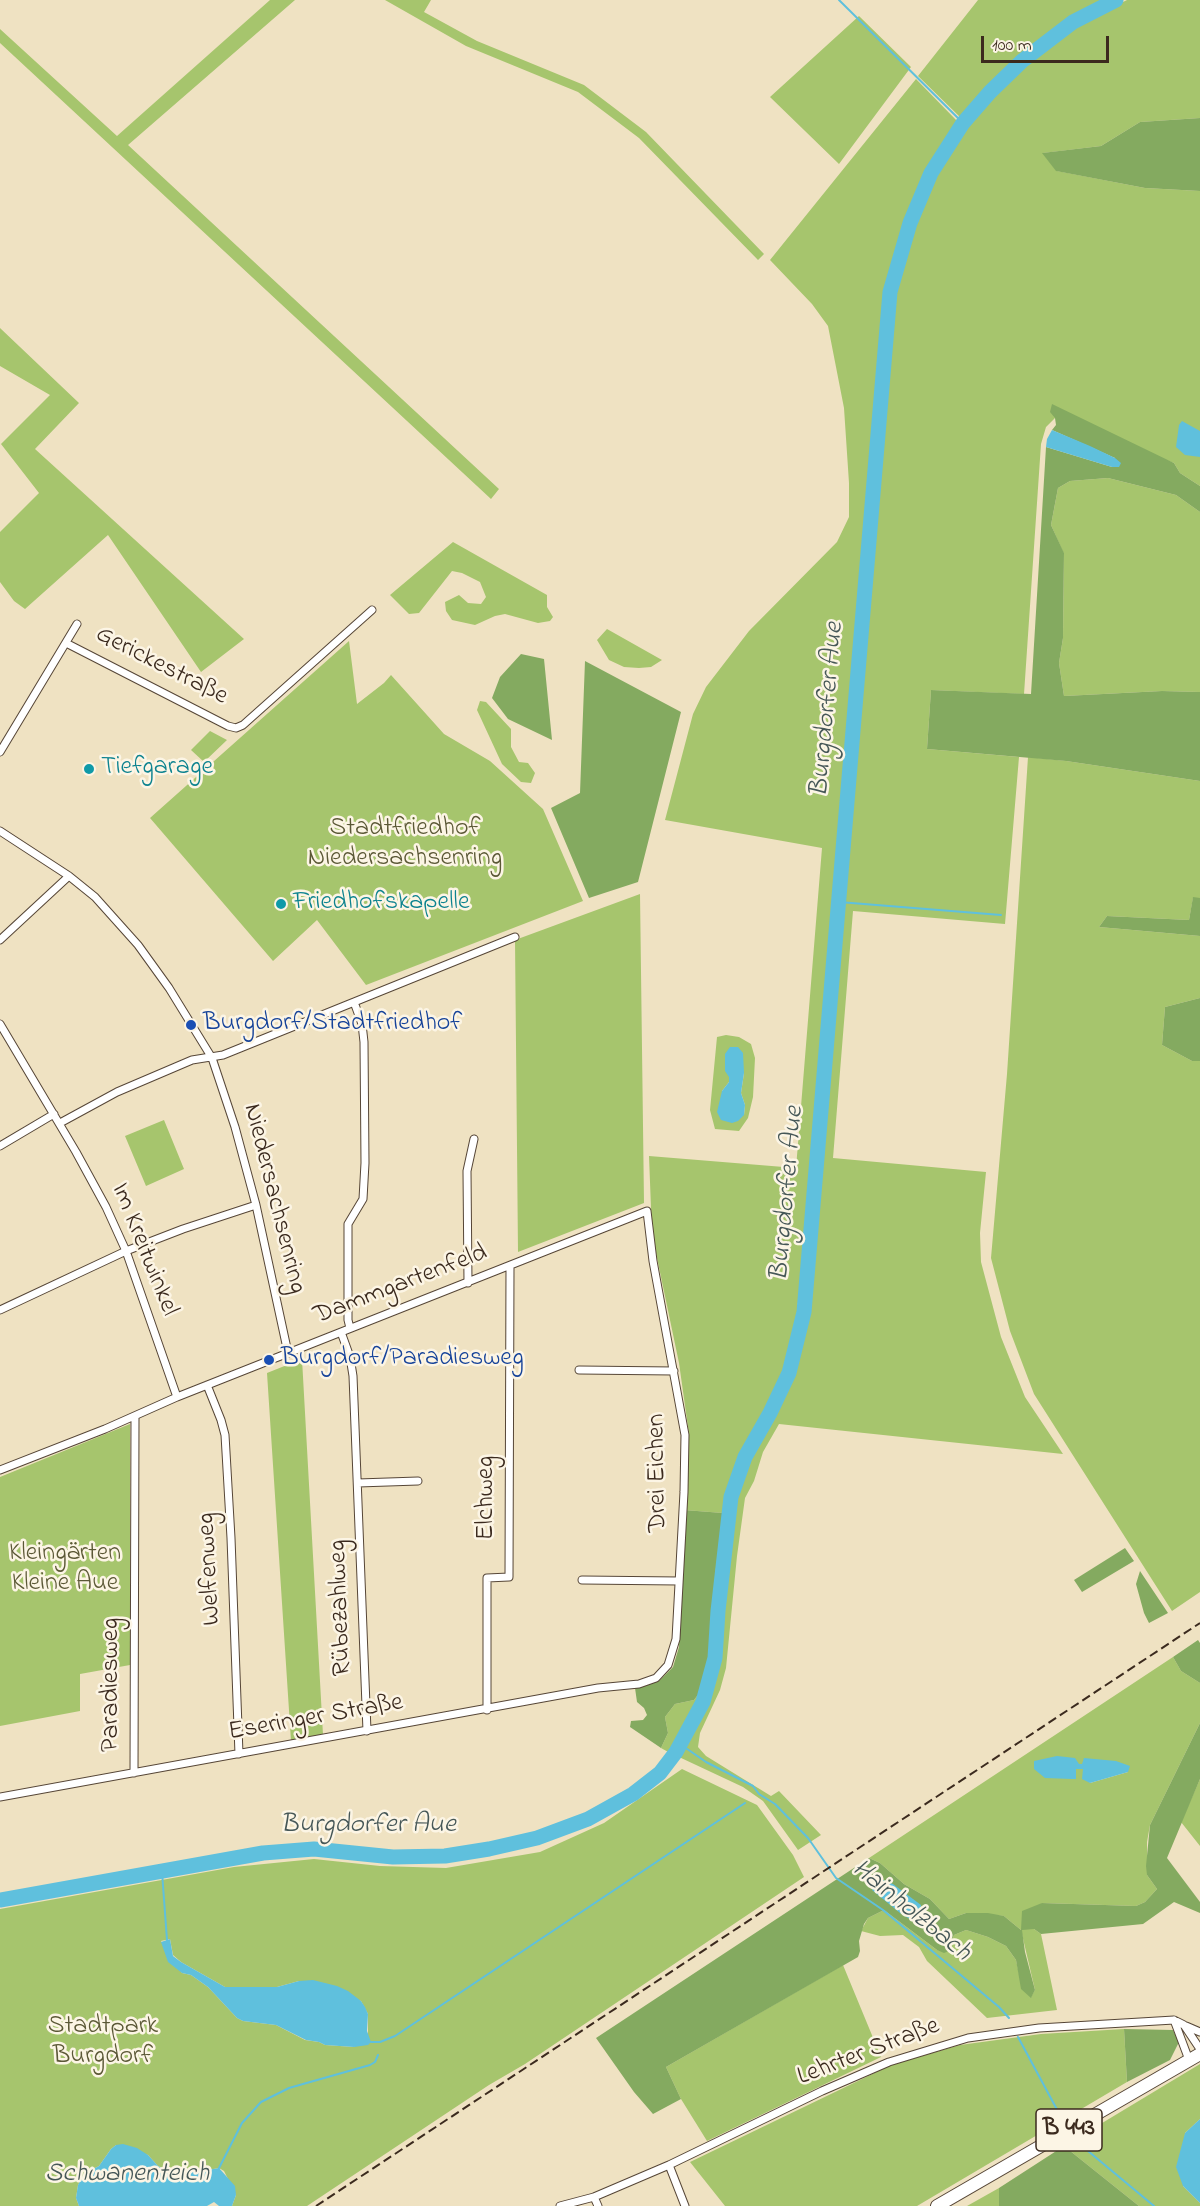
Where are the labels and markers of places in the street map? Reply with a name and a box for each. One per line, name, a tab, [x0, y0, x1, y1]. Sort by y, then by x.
place label: Tiefgarage	[101, 753, 213, 785]
marker: Tiefgarage	[82, 762, 96, 776]
place label: Friedhofskapelle	[293, 888, 470, 920]
marker: Friedhofskapelle	[274, 897, 288, 911]
place label: Burgdorf/Stadtfriedhof	[203, 1009, 462, 1041]
marker: Burgdorf/Stadtfriedhof	[184, 1018, 198, 1032]
place label: Burgdorf/Paradiesweg	[281, 1344, 524, 1376]
marker: Burgdorf/Paradiesweg	[262, 1353, 276, 1367]

